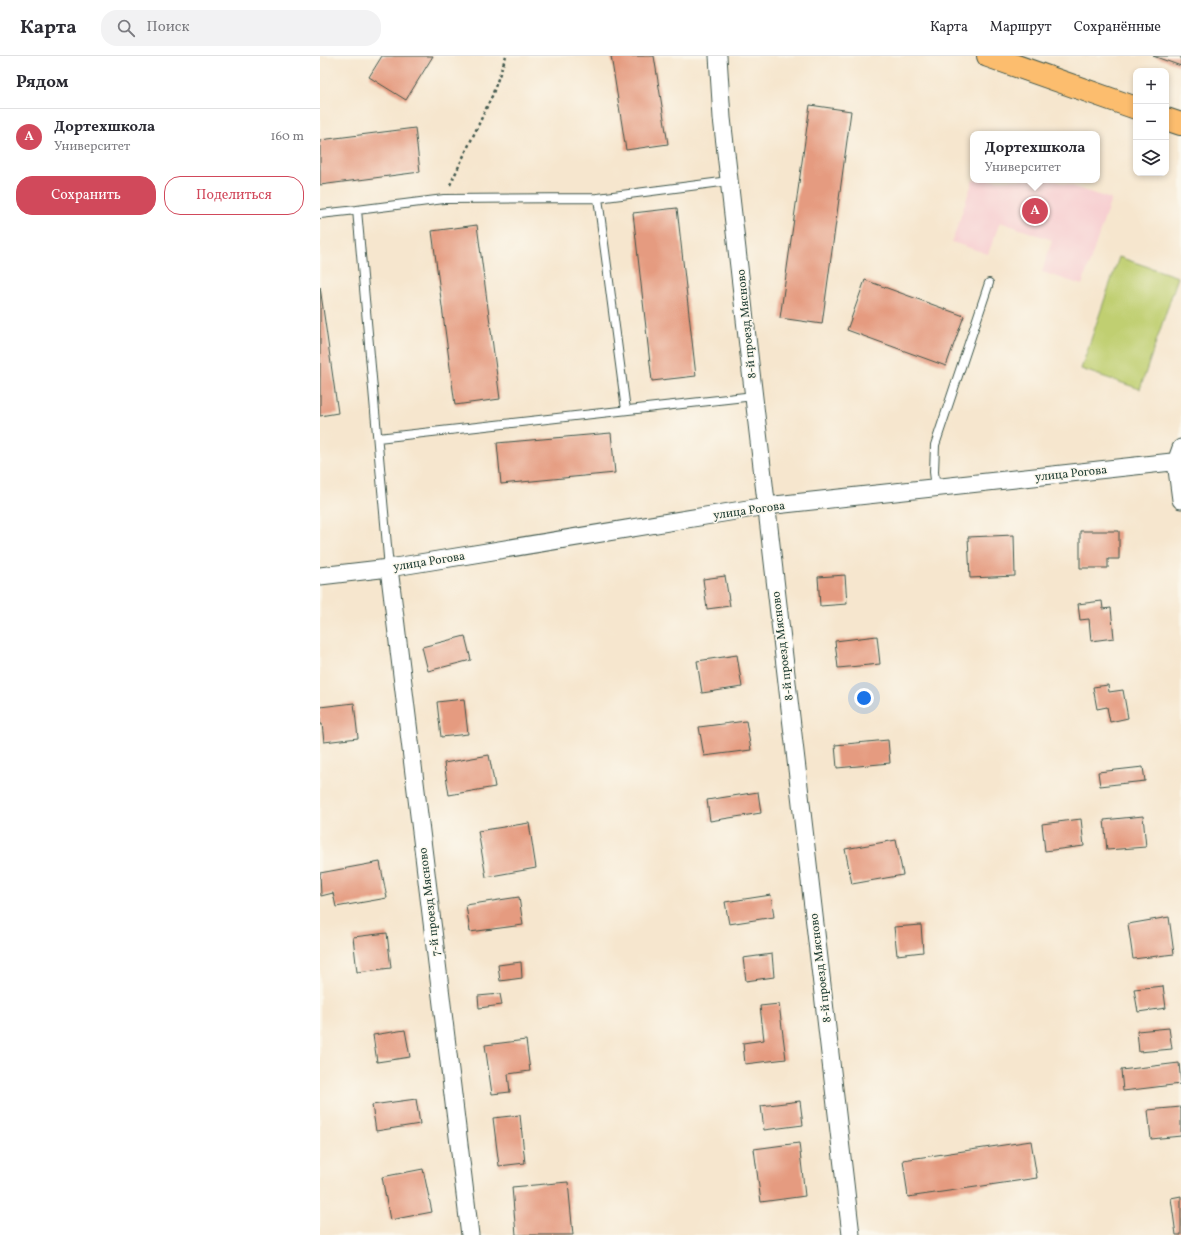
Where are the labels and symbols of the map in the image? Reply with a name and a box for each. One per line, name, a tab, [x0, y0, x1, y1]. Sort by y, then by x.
pin: A	[1022, 196, 1048, 226]
street label: 8-й проезд Мясново	[733, 268, 761, 379]
street label: улица Рогова	[1034, 462, 1108, 486]
street label: улица Рогова	[712, 498, 786, 524]
street label: улица Рогова	[392, 548, 466, 576]
street label: 8-й проезд Мясново	[768, 590, 798, 701]
your location	[854, 688, 874, 708]
street label: 7-й проезд Мясново	[415, 847, 445, 957]
street label: 8-й проезд Мясново	[806, 912, 836, 1023]

